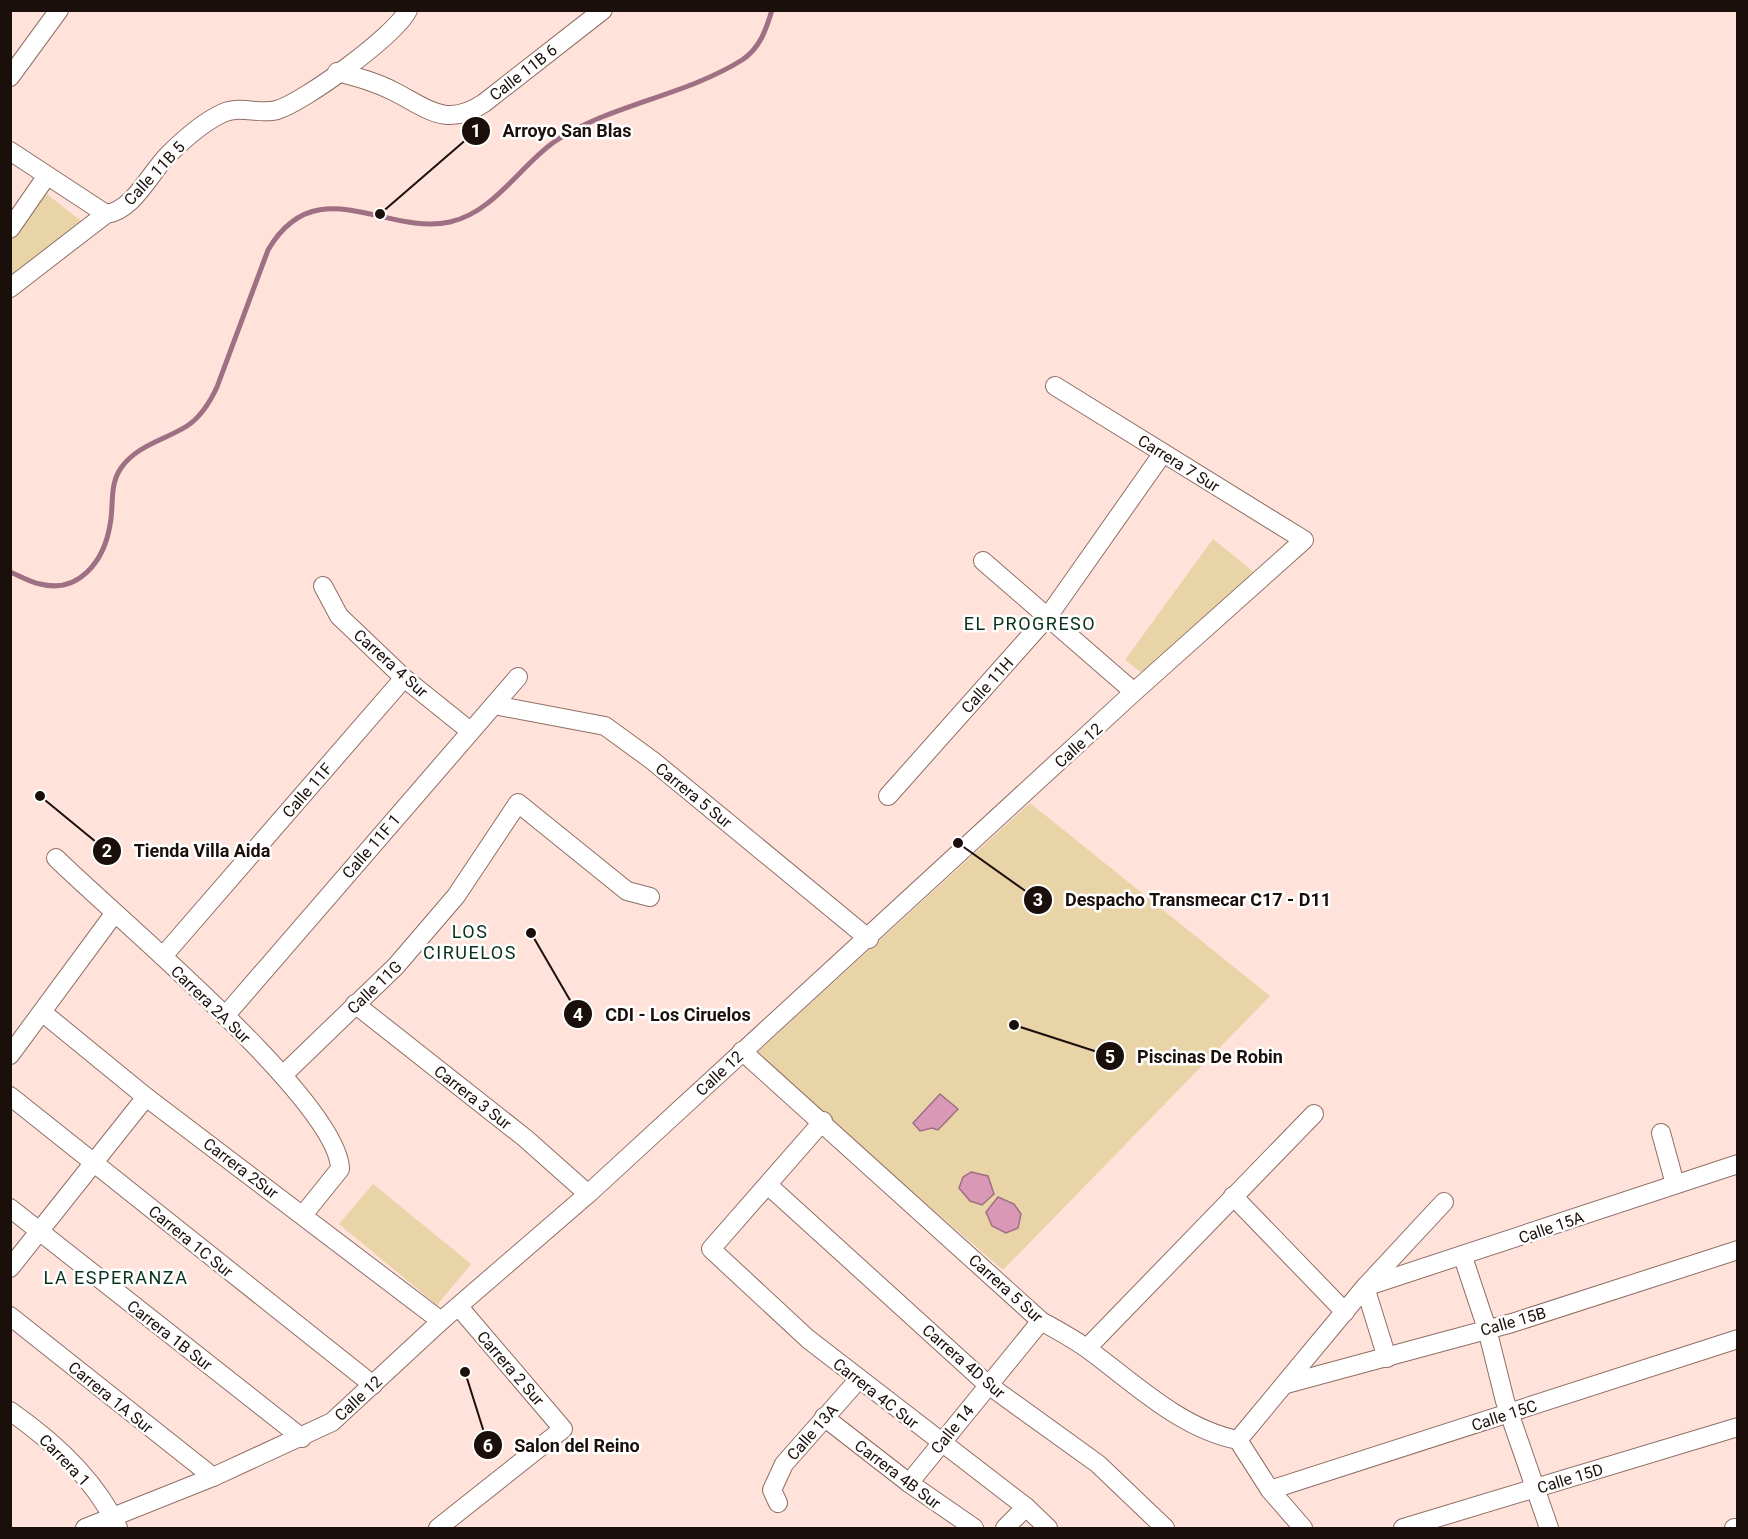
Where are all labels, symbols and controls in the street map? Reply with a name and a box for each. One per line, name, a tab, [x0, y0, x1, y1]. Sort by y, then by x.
street label: Calle 11B 6	[486, 40, 561, 105]
callout: Arroyo San Blas	[461, 113, 644, 149]
text: 1	[471, 120, 481, 141]
text: Arroyo San Blas	[502, 120, 632, 141]
street label: Calle 11B 5	[120, 138, 189, 209]
street label: Carrera 7 Sur	[1134, 431, 1224, 496]
district label: EL PROGRESO	[964, 613, 1096, 634]
street label: Carrera 4 Sur	[350, 625, 432, 702]
street label: Calle 11H	[957, 653, 1017, 717]
street label: Calle 12	[1051, 719, 1106, 772]
street label: Calle 11F	[278, 759, 336, 822]
street label: Carrera 5 Sur	[652, 759, 736, 832]
street label: Calle 11F 1	[338, 810, 405, 882]
callout: Tienda Villa Aida	[92, 833, 283, 869]
text: 2	[102, 840, 112, 861]
text: Tienda Villa Aida	[134, 840, 271, 861]
callout: Despacho Transmecar C17 - D11	[1023, 882, 1343, 918]
text: 3	[1033, 889, 1043, 910]
text: Despacho Transmecar C17 - D11	[1065, 889, 1331, 910]
district label: LOS CIRUELOS	[423, 921, 517, 963]
street label: Calle 11G	[343, 957, 405, 1018]
street label: Carrera 2A Sur	[167, 962, 255, 1047]
callout: CDI - Los Ciruelos	[563, 996, 762, 1032]
text: 4	[573, 1004, 583, 1025]
text: CDI - Los Ciruelos	[605, 1004, 751, 1025]
callout: Piscinas De Robin	[1095, 1038, 1294, 1074]
text: 5	[1105, 1046, 1115, 1067]
text: Piscinas De Robin	[1137, 1046, 1283, 1067]
street label: Calle 12	[692, 1047, 747, 1100]
street label: Carrera 3 Sur	[430, 1061, 516, 1134]
street label: Carrera 2Sur	[200, 1134, 282, 1203]
street label: Carrera 1C Sur	[145, 1202, 237, 1282]
street label: Calle 15A	[1516, 1207, 1587, 1247]
street label: Carrera 5 Sur	[965, 1250, 1047, 1327]
district label: LA ESPERANZA	[44, 1267, 188, 1288]
street label: Carrera 1B Sur	[123, 1296, 216, 1375]
street label: Calle 15B	[1478, 1303, 1548, 1340]
street label: Carrera 4D Sur	[918, 1320, 1009, 1403]
street label: Carrera 2 Sur	[473, 1327, 549, 1410]
street label: Carrera 4C Sur	[829, 1354, 923, 1433]
street label: Carrera 1A Sur	[65, 1358, 157, 1438]
street label: Calle 12	[331, 1372, 386, 1425]
street label: Calle 15C	[1469, 1396, 1539, 1435]
street label: Calle 13A	[783, 1400, 842, 1464]
street label: Calle 14	[927, 1401, 978, 1458]
callout: Salon del Reino	[473, 1427, 652, 1463]
street label: Carrera 1	[35, 1430, 94, 1490]
text: 6	[483, 1435, 493, 1456]
text: Salon del Reino	[514, 1435, 640, 1456]
street label: Carrera 4B Sur	[851, 1436, 945, 1513]
street label: Calle 15D	[1535, 1459, 1605, 1497]

